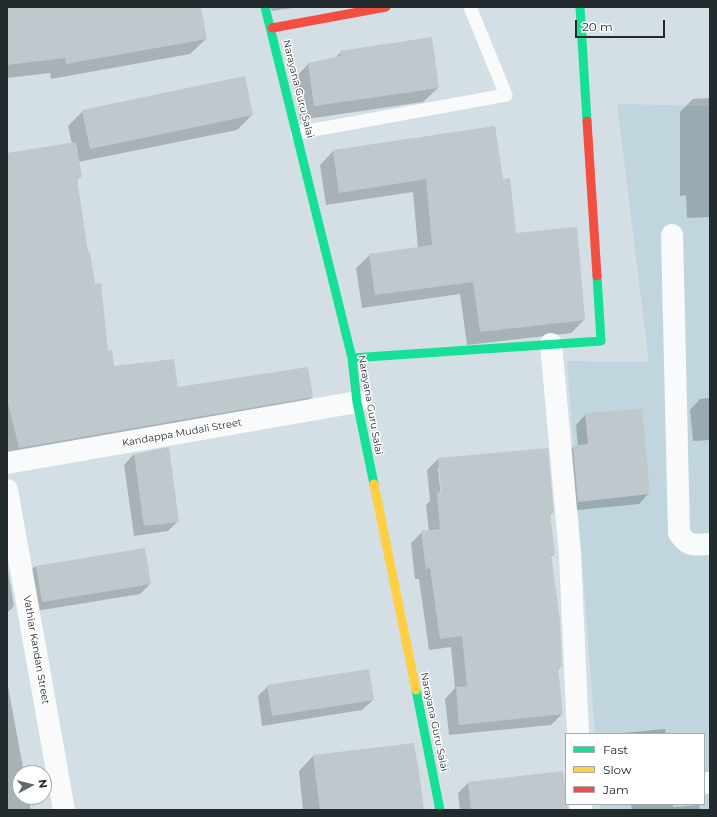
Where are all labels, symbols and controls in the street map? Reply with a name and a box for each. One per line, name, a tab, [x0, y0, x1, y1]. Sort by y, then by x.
scale bar	[577, 12, 667, 38]
text: 20 m	[582, 19, 613, 34]
street label: Narayana Guru Salai	[280, 39, 316, 139]
street label: Narayana Guru Salai	[355, 354, 385, 456]
street label: Kandappa Mudali Street	[121, 417, 243, 449]
street label: Vathiar Kandan Street	[21, 595, 51, 705]
street label: Narayana Guru Salai	[418, 671, 450, 773]
legend	[565, 733, 705, 805]
text: Fast	[603, 742, 628, 757]
text: Slow	[603, 762, 632, 777]
north arrow	[12, 765, 52, 805]
text: N	[35, 778, 50, 789]
text: Jam	[603, 782, 629, 797]

